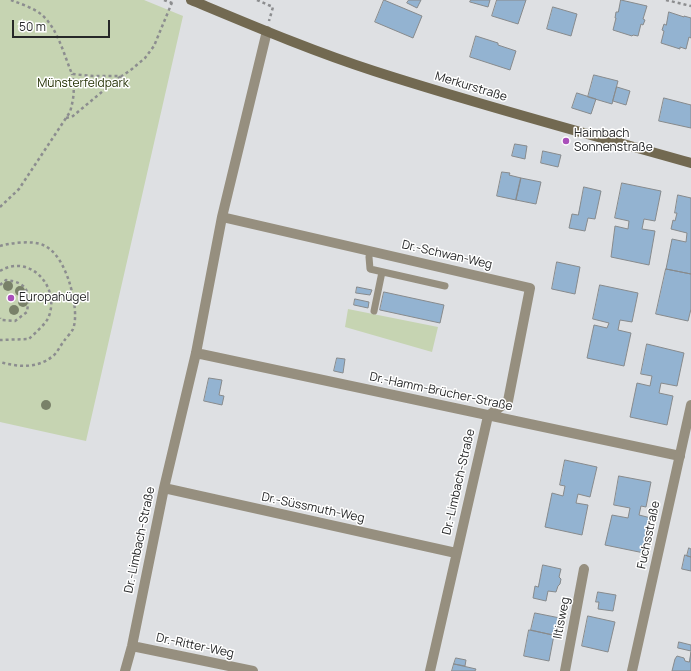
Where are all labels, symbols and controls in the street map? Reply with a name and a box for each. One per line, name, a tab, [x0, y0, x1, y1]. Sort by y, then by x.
scale bar	[14, 12, 112, 38]
text: 50 m	[19, 18, 46, 35]
street label: Merkurstraße	[433, 69, 509, 105]
park label: Münsterfeldpark	[37, 77, 129, 91]
place label: Haimbach Sonnenstraße	[574, 127, 653, 155]
marker: Haimbach Sonnenstraße	[561, 136, 571, 146]
street label: Dr.-Schwan-Weg	[400, 238, 494, 272]
place label: Europahügel	[19, 291, 89, 305]
marker: Europahügel	[6, 293, 16, 303]
street label: Dr.-Hamm-Brücher-Straße	[368, 370, 514, 414]
street label: Dr.-Limbach-Straße	[440, 428, 478, 536]
street label: Dr.-Limbach-Straße	[122, 486, 158, 594]
street label: Dr.-Süssmuth-Weg	[260, 490, 366, 526]
street label: Fuchsstraße	[635, 500, 663, 570]
street label: Iltisweg	[551, 596, 573, 640]
street label: Dr.-Ritter-Weg	[155, 631, 235, 661]

